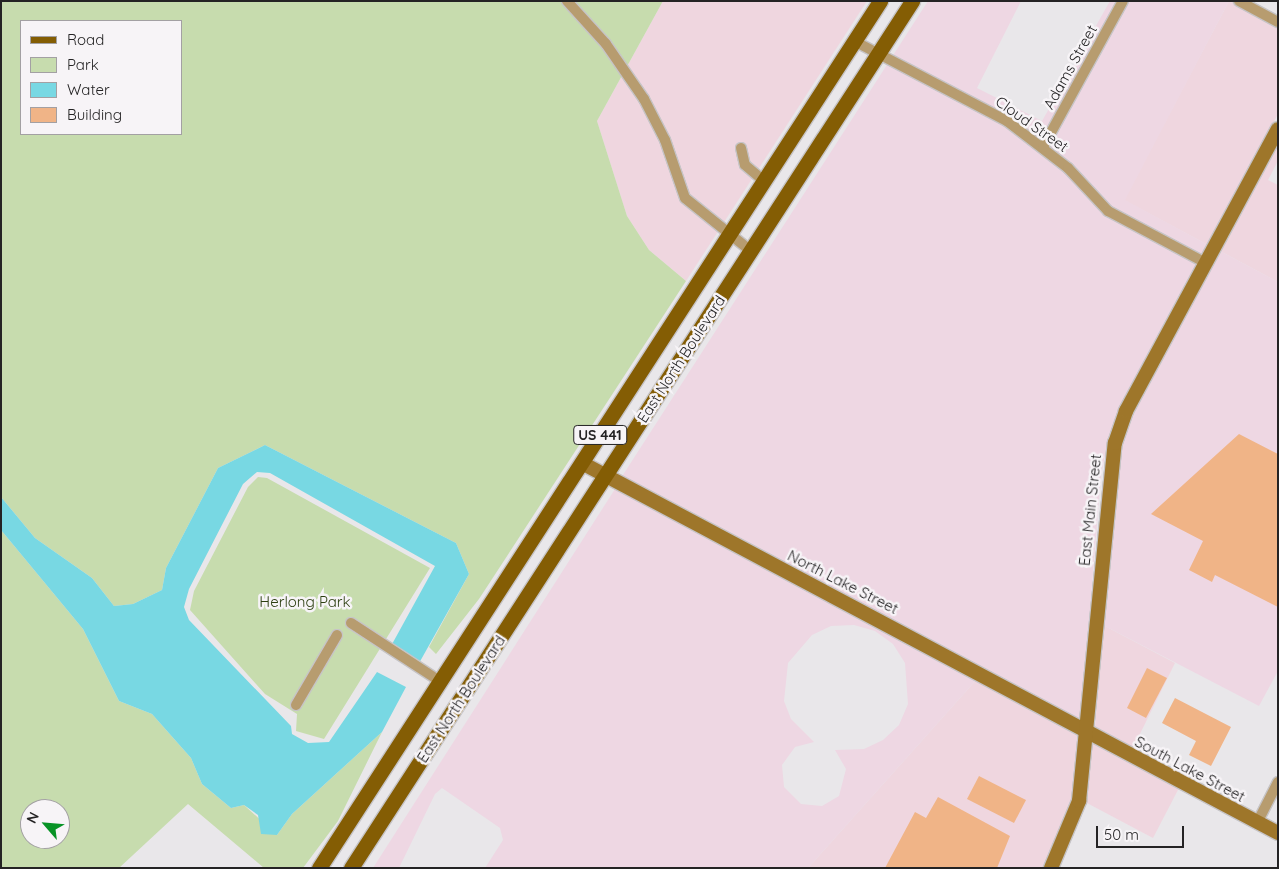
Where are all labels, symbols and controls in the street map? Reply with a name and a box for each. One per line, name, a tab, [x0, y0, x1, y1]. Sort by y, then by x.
legend	[20, 20, 182, 135]
street label: Adams Street	[1039, 22, 1101, 112]
text: Road	[67, 30, 104, 49]
text: Park	[67, 55, 99, 74]
text: Water	[67, 80, 110, 99]
street label: Cloud Street	[992, 92, 1072, 156]
text: Building	[67, 105, 122, 124]
street label: East North Boulevard	[633, 292, 729, 426]
road number: US 441	[572, 424, 628, 446]
street label: East Main Street	[1075, 453, 1105, 567]
street label: North Lake Street	[785, 546, 901, 618]
park label: Herlong Park	[259, 593, 351, 611]
street label: East North Boulevard	[413, 632, 509, 766]
street label: South Lake Street	[1132, 732, 1248, 806]
north arrow	[20, 799, 70, 849]
text: N	[22, 809, 43, 826]
scale bar	[1099, 816, 1186, 848]
text: 50 m	[1104, 825, 1139, 844]

